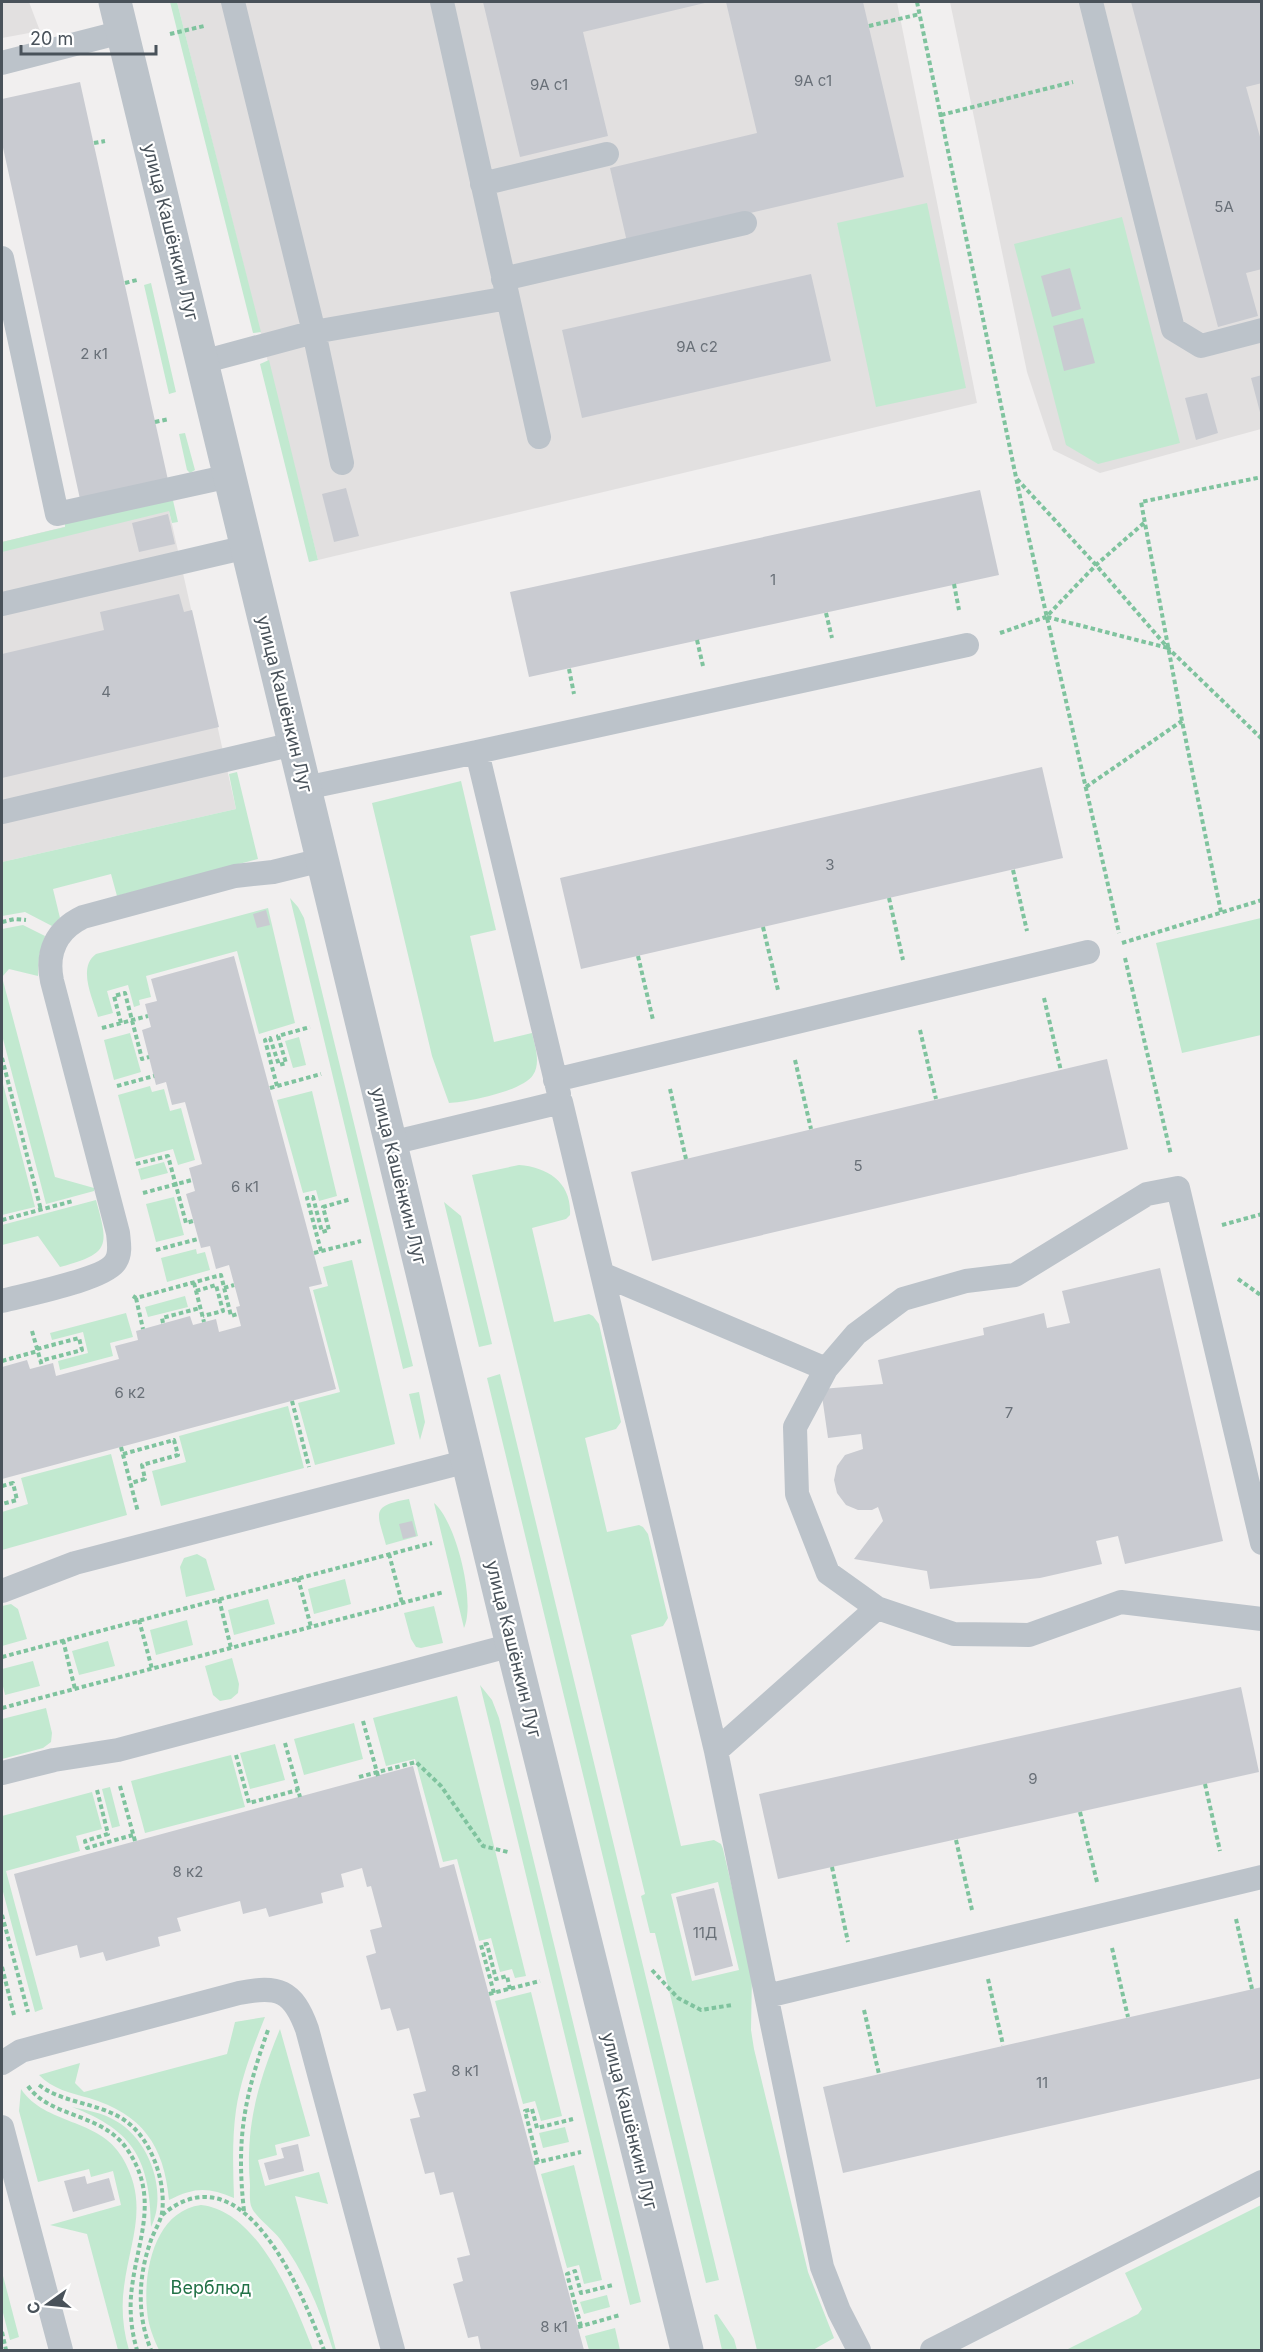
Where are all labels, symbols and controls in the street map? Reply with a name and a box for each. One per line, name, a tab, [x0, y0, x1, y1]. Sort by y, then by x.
scale bar	[21, 18, 156, 56]
text: 20 m	[30, 28, 73, 49]
house number: 9А с1	[794, 71, 832, 90]
house number: 9А с1	[530, 75, 568, 94]
street label: улица Кашёнкин Луг	[139, 141, 203, 323]
house number: 5А	[1214, 197, 1234, 216]
house number: 9А с2	[676, 337, 718, 356]
house number: 2 к1	[80, 344, 108, 363]
house number: 1	[770, 570, 776, 589]
street label: улица Кашёнкин Луг	[253, 613, 317, 795]
house number: 4	[101, 682, 111, 701]
house number: 3	[825, 855, 835, 874]
street label: улица Кашёнкин Луг	[367, 1085, 431, 1267]
house number: 5	[853, 1156, 863, 1175]
house number: 6 к1	[231, 1177, 259, 1196]
house number: 6 к2	[115, 1383, 145, 1402]
house number: 7	[1005, 1403, 1013, 1422]
street label: улица Кашёнкин Луг	[482, 1558, 546, 1740]
house number: 9	[1028, 1769, 1038, 1788]
house number: 8 к2	[173, 1862, 203, 1881]
house number: 11Д	[693, 1923, 717, 1942]
street label: улица Кашёнкин Луг	[598, 2030, 662, 2212]
house number: 8 к1	[451, 2061, 479, 2080]
house number: 11	[1036, 2073, 1048, 2092]
north arrow	[18, 2274, 78, 2334]
park label: Верблюд	[171, 2277, 251, 2298]
text: С	[22, 2299, 45, 2316]
house number: 8 к1	[540, 2317, 568, 2336]

